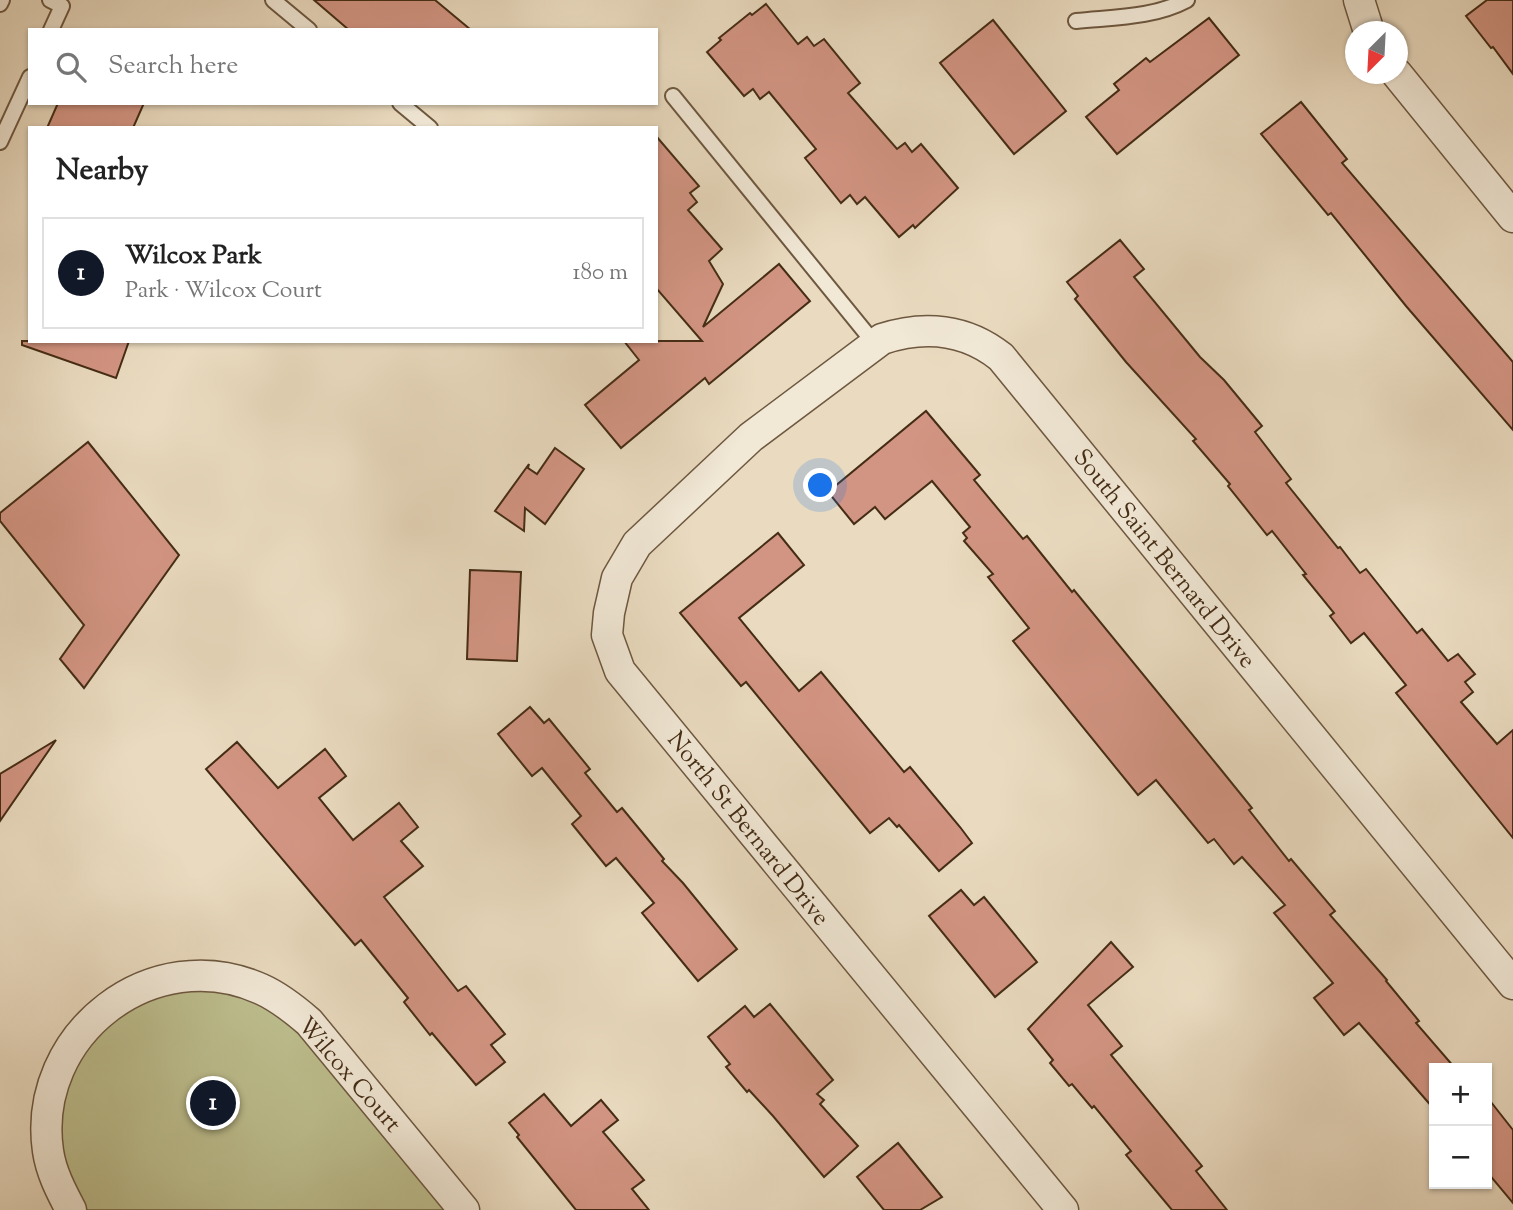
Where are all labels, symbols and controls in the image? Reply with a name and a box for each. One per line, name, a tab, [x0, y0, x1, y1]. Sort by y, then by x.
north arrow	[1345, 21, 1408, 84]
search box	[28, 28, 658, 105]
icon: search	[52, 48, 90, 86]
text: Search here	[108, 48, 238, 85]
text: Nearby	[56, 150, 148, 193]
text: Wilcox Park	[125, 238, 262, 275]
text: 1	[77, 257, 85, 290]
text: 180 m	[573, 257, 628, 290]
text: Park · Wilcox Court	[125, 275, 322, 308]
street label: South Saint Bernard Drive	[1064, 442, 1263, 676]
your location	[803, 468, 837, 502]
street label: North St Bernard Drive	[658, 725, 837, 934]
street label: Wilcox Court	[289, 1010, 408, 1141]
map controls	[1429, 1063, 1492, 1189]
button: +	[1429, 1063, 1492, 1126]
pin: 1	[190, 1077, 236, 1129]
button: −	[1429, 1126, 1492, 1189]

